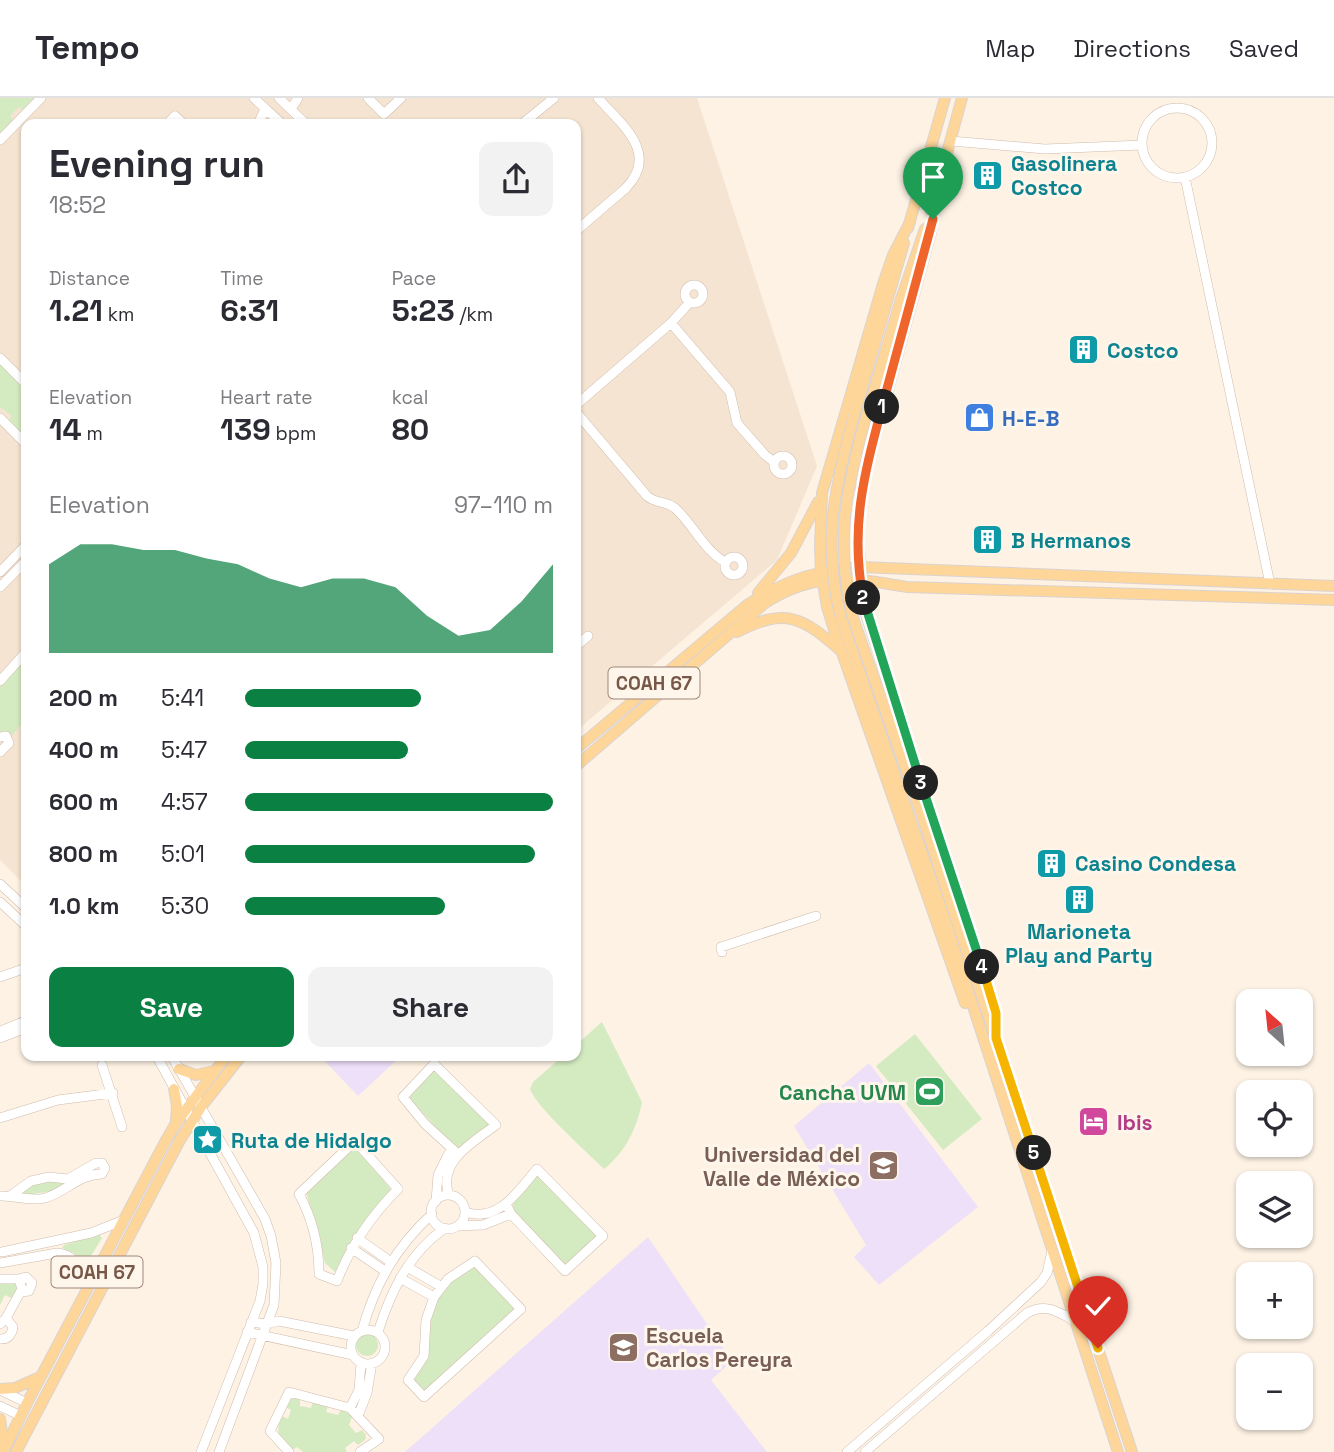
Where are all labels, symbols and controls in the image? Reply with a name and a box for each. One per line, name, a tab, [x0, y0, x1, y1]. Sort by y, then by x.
text: Tempo	[35, 27, 140, 69]
text: Map	[985, 33, 1035, 64]
text: Directions	[1073, 33, 1191, 64]
text: Saved	[1229, 33, 1299, 64]
text: Evening run	[49, 140, 265, 188]
button: share	[479, 142, 553, 216]
pin	[903, 147, 963, 219]
place label: Gasolinera Costco	[1011, 150, 1117, 201]
icon: arrive	[914, 158, 952, 196]
building icon: Gasolinera Costco	[971, 158, 1005, 192]
text: 18:52	[49, 190, 106, 220]
text: Distance	[49, 266, 130, 291]
text: Time	[220, 266, 264, 291]
text: Pace	[392, 266, 436, 291]
text: 1.21	[49, 291, 103, 330]
text: 6:31	[220, 291, 279, 330]
text: 5:23	[392, 291, 455, 330]
text: km	[103, 302, 134, 327]
text: /km	[455, 302, 493, 327]
building icon: Costco	[1067, 333, 1101, 367]
place label: Costco	[1107, 337, 1179, 364]
text: Elevation	[49, 385, 132, 410]
text: Heart rate	[220, 385, 313, 410]
text: kcal	[392, 385, 428, 410]
pin: 1	[864, 390, 900, 424]
text: 1	[877, 394, 886, 419]
shop icon: H-E-B	[962, 401, 996, 435]
place label: H-E-B	[1002, 405, 1060, 432]
text: 14	[49, 410, 82, 449]
text: 139	[220, 410, 271, 449]
text: 80	[392, 410, 429, 449]
text: m	[82, 421, 103, 446]
text: bpm	[271, 421, 316, 446]
text: Elevation	[49, 490, 150, 520]
text: 97–110 m	[454, 490, 553, 520]
building icon: B Hermanos	[971, 523, 1005, 557]
place label: B Hermanos	[1011, 527, 1131, 554]
pin: 2	[846, 580, 880, 616]
text: 2	[857, 585, 868, 610]
road number: COAH 67	[608, 668, 700, 698]
text: 200 m	[49, 683, 118, 713]
text: 5:41	[161, 683, 204, 713]
text: 400 m	[49, 735, 119, 765]
text: 5:47	[161, 735, 207, 765]
pin: 3	[904, 766, 939, 800]
text: 3	[915, 770, 926, 795]
text: 600 m	[49, 787, 119, 817]
text: 4:57	[161, 787, 208, 817]
text: 800 m	[49, 839, 118, 869]
text: 5:01	[161, 839, 205, 869]
building icon: Casino Condesa	[1035, 846, 1069, 880]
place label: Casino Condesa	[1075, 850, 1236, 877]
building icon: Marioneta Play and Party	[1062, 882, 1096, 916]
text: 1.0 km	[49, 891, 119, 921]
text: 5:30	[161, 891, 209, 921]
place label: Marioneta Play and Party	[1005, 918, 1153, 969]
pin: 4	[964, 950, 1000, 984]
text: 4	[975, 954, 988, 979]
button: Save	[49, 967, 294, 1047]
button: Share	[308, 967, 553, 1047]
north arrow	[1236, 989, 1312, 1066]
map controls	[1236, 989, 1313, 1430]
sports icon: Cancha UVM	[912, 1075, 946, 1109]
place label: Cancha UVM	[779, 1079, 906, 1106]
button: locate	[1236, 1080, 1313, 1157]
hotel icon: Ibis	[1077, 1105, 1111, 1139]
place label: Ibis	[1117, 1109, 1153, 1136]
place icon: Ruta de Hidalgo	[191, 1123, 225, 1157]
place label: Ruta de Hidalgo	[231, 1127, 392, 1154]
pin: 5	[1016, 1136, 1052, 1170]
text: 5	[1028, 1140, 1039, 1165]
place label: Universidad del Valle de México	[703, 1141, 860, 1192]
school or university icon: Universidad del Valle de México	[866, 1149, 900, 1183]
button: layers	[1236, 1171, 1313, 1248]
road number: COAH 67	[52, 1256, 142, 1288]
button: +	[1236, 1262, 1313, 1339]
pin	[1068, 1276, 1128, 1348]
icon: check	[1079, 1287, 1117, 1325]
place label: Escuela Carlos Pereyra	[646, 1322, 793, 1373]
school or university icon: Escuela Carlos Pereyra	[606, 1330, 640, 1364]
button: −	[1236, 1353, 1313, 1430]

